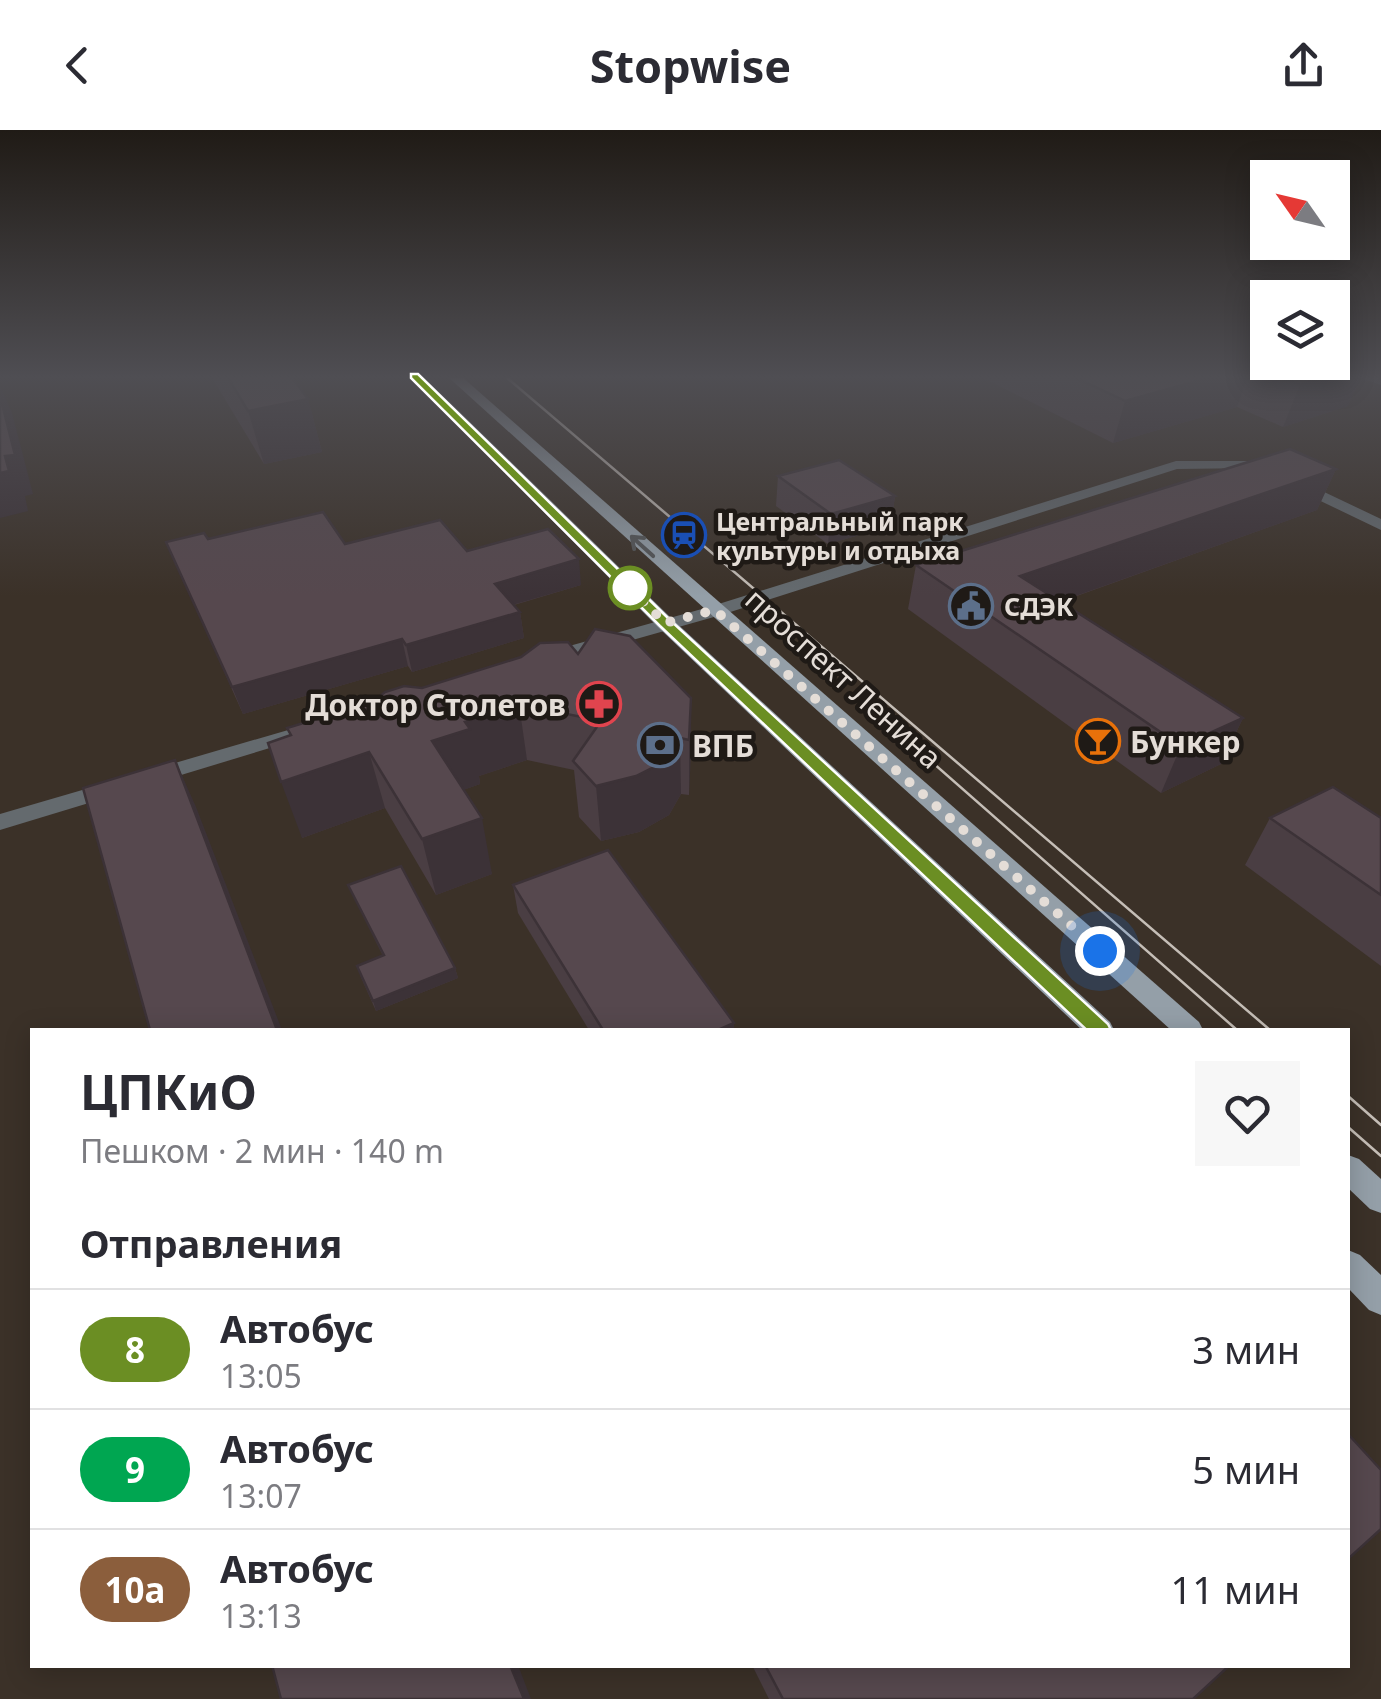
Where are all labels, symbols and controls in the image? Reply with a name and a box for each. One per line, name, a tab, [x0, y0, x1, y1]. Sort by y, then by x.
text: Stopwise	[590, 35, 791, 96]
icon: back	[50, 38, 105, 93]
icon: share	[1276, 38, 1331, 93]
north arrow	[1250, 160, 1350, 260]
map controls	[1250, 160, 1350, 380]
button: layers	[1250, 280, 1350, 380]
place label: Центральный парк культуры и отдыха	[716, 504, 964, 567]
station icon: Центральный парк культуры и отдыха	[661, 512, 707, 558]
one-way arrow	[630, 535, 655, 558]
unlabelled marker	[609, 567, 651, 609]
street label: проспект Ленина	[737, 579, 951, 777]
public building icon: СДЭК	[948, 583, 994, 629]
place label: СДЭК	[1004, 589, 1074, 623]
pharmacy icon: Доктор Столетов	[576, 681, 622, 727]
place label: Доктор Столетов	[305, 684, 566, 725]
bar icon: Бункер	[1075, 718, 1121, 764]
place label: Бункер	[1130, 721, 1240, 762]
bank icon: ВПБ	[637, 722, 683, 768]
place label: ВПБ	[692, 725, 754, 766]
your location	[1075, 926, 1125, 976]
text: ЦПКиО	[80, 1059, 257, 1124]
button: heart	[1195, 1061, 1300, 1166]
text: Пешком · 2 мин · 140 m	[80, 1129, 444, 1172]
text: Отправления	[80, 1217, 342, 1269]
text: Автобус	[220, 1302, 374, 1354]
text: 3 мин	[1192, 1323, 1300, 1375]
text: 8	[125, 1326, 145, 1373]
text: 13:05	[220, 1354, 302, 1397]
text: Автобус	[220, 1422, 374, 1474]
text: 5 мин	[1192, 1443, 1300, 1495]
text: 9	[125, 1446, 145, 1493]
text: 13:07	[220, 1474, 302, 1517]
text: Автобус	[220, 1542, 374, 1594]
text: 11 мин	[1171, 1563, 1300, 1615]
text: 10а	[105, 1566, 165, 1613]
text: 13:13	[220, 1594, 302, 1637]

